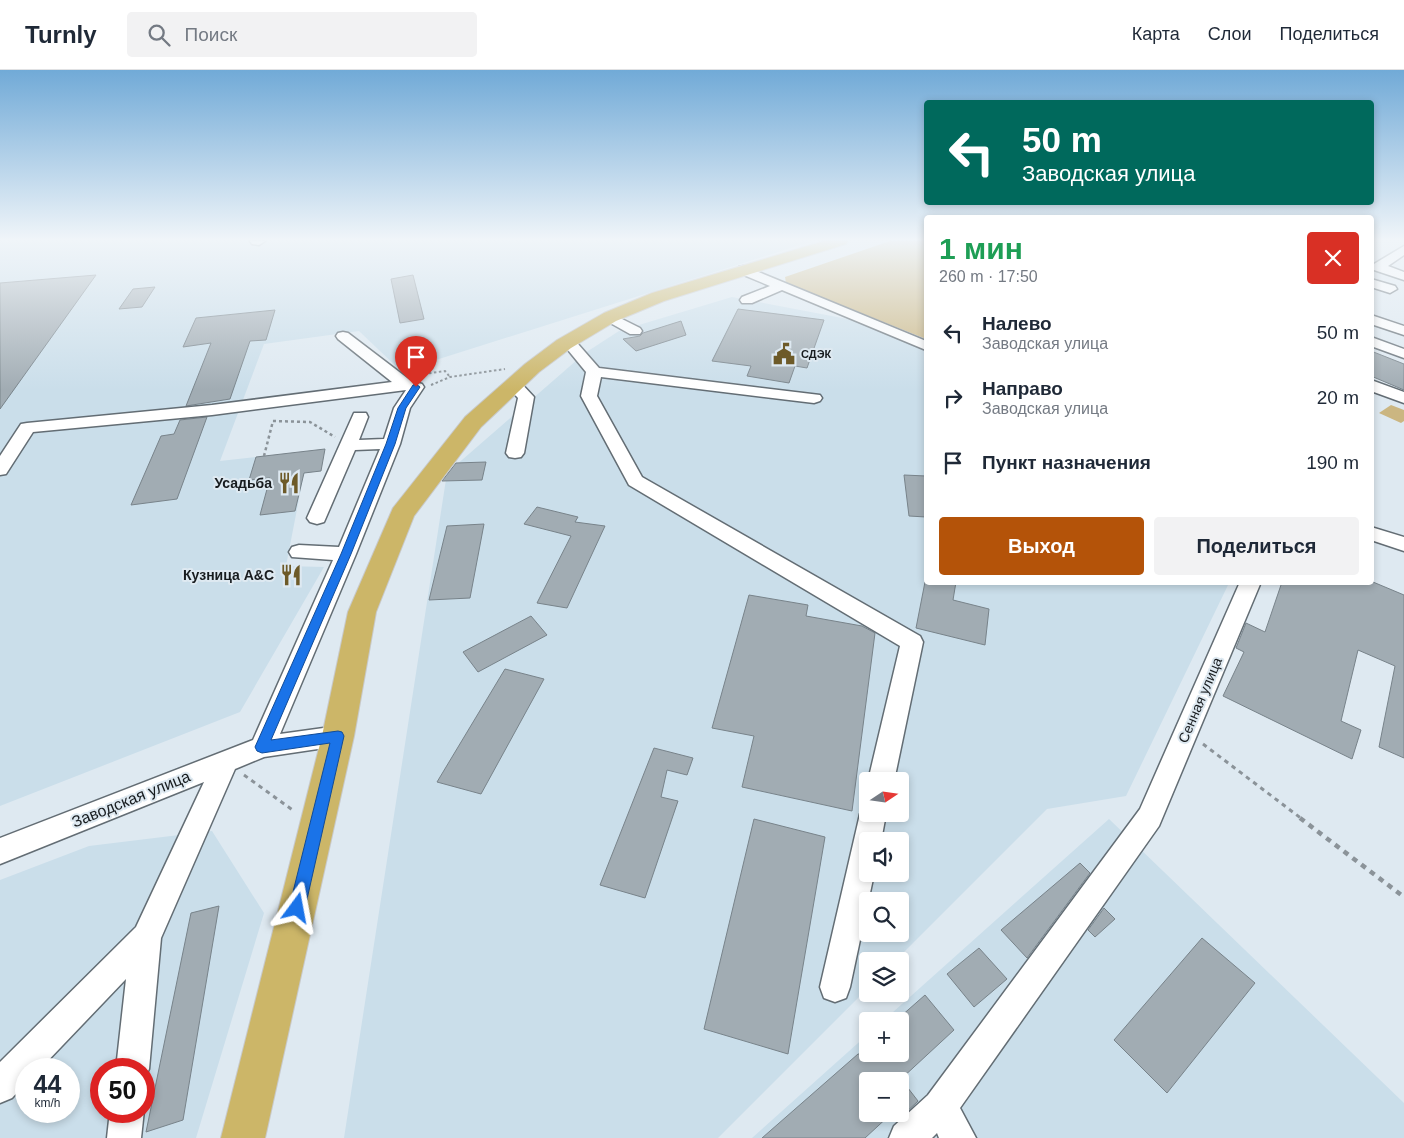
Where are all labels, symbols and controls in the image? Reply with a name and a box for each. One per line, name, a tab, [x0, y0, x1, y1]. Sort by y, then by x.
search box	[127, 12, 477, 57]
text: Turnly	[25, 21, 97, 48]
icon: search	[145, 21, 173, 49]
text: Поиск	[185, 24, 237, 45]
text: Карта	[1132, 24, 1180, 44]
text: Слои	[1208, 24, 1252, 44]
text: Поделиться	[1280, 24, 1379, 44]
icon: left	[939, 120, 1004, 185]
text: 50 m	[1022, 120, 1102, 159]
text: Заводская улица	[1022, 161, 1195, 186]
text: 1 мин	[939, 232, 1023, 265]
button: close	[1307, 232, 1359, 284]
text: 260 m · 17:50	[939, 268, 1038, 285]
text: Налево	[982, 313, 1052, 334]
icon: left	[939, 319, 967, 347]
text: 50 m	[1317, 322, 1359, 343]
text: Заводская улица	[982, 335, 1108, 352]
pin	[395, 336, 437, 387]
public building icon: СДЭК	[771, 341, 797, 367]
icon: arrive	[402, 343, 430, 371]
place label: СДЭК	[801, 348, 831, 360]
text: Направо	[982, 378, 1063, 399]
icon: right	[939, 384, 967, 412]
text: 20 m	[1317, 387, 1359, 408]
text: Заводская улица	[982, 400, 1108, 417]
icon: arrive	[939, 449, 967, 477]
text: Пункт назначения	[982, 452, 1151, 473]
text: 190 m	[1306, 452, 1359, 473]
restaurant icon: Усадьба	[276, 470, 302, 496]
place label: Усадьба	[215, 475, 272, 491]
button: Выход	[939, 517, 1144, 575]
button: Поделиться	[1154, 517, 1359, 575]
restaurant icon: Кузница А&С	[278, 562, 304, 588]
place label: Кузница А&С	[183, 567, 274, 583]
street label: Сенная улица	[1175, 655, 1225, 745]
street label: Заводская улица	[69, 767, 193, 831]
north arrow	[859, 772, 909, 822]
map controls	[859, 772, 909, 1122]
button: sound	[859, 832, 909, 882]
position arrow	[270, 881, 322, 933]
button: search	[859, 892, 909, 942]
button: layers	[859, 952, 909, 1002]
button: +	[859, 1012, 909, 1062]
speed limit sign: 50	[90, 1058, 155, 1123]
text: 44	[34, 1070, 61, 1098]
button: −	[859, 1072, 909, 1122]
text: km/h	[34, 1096, 61, 1110]

